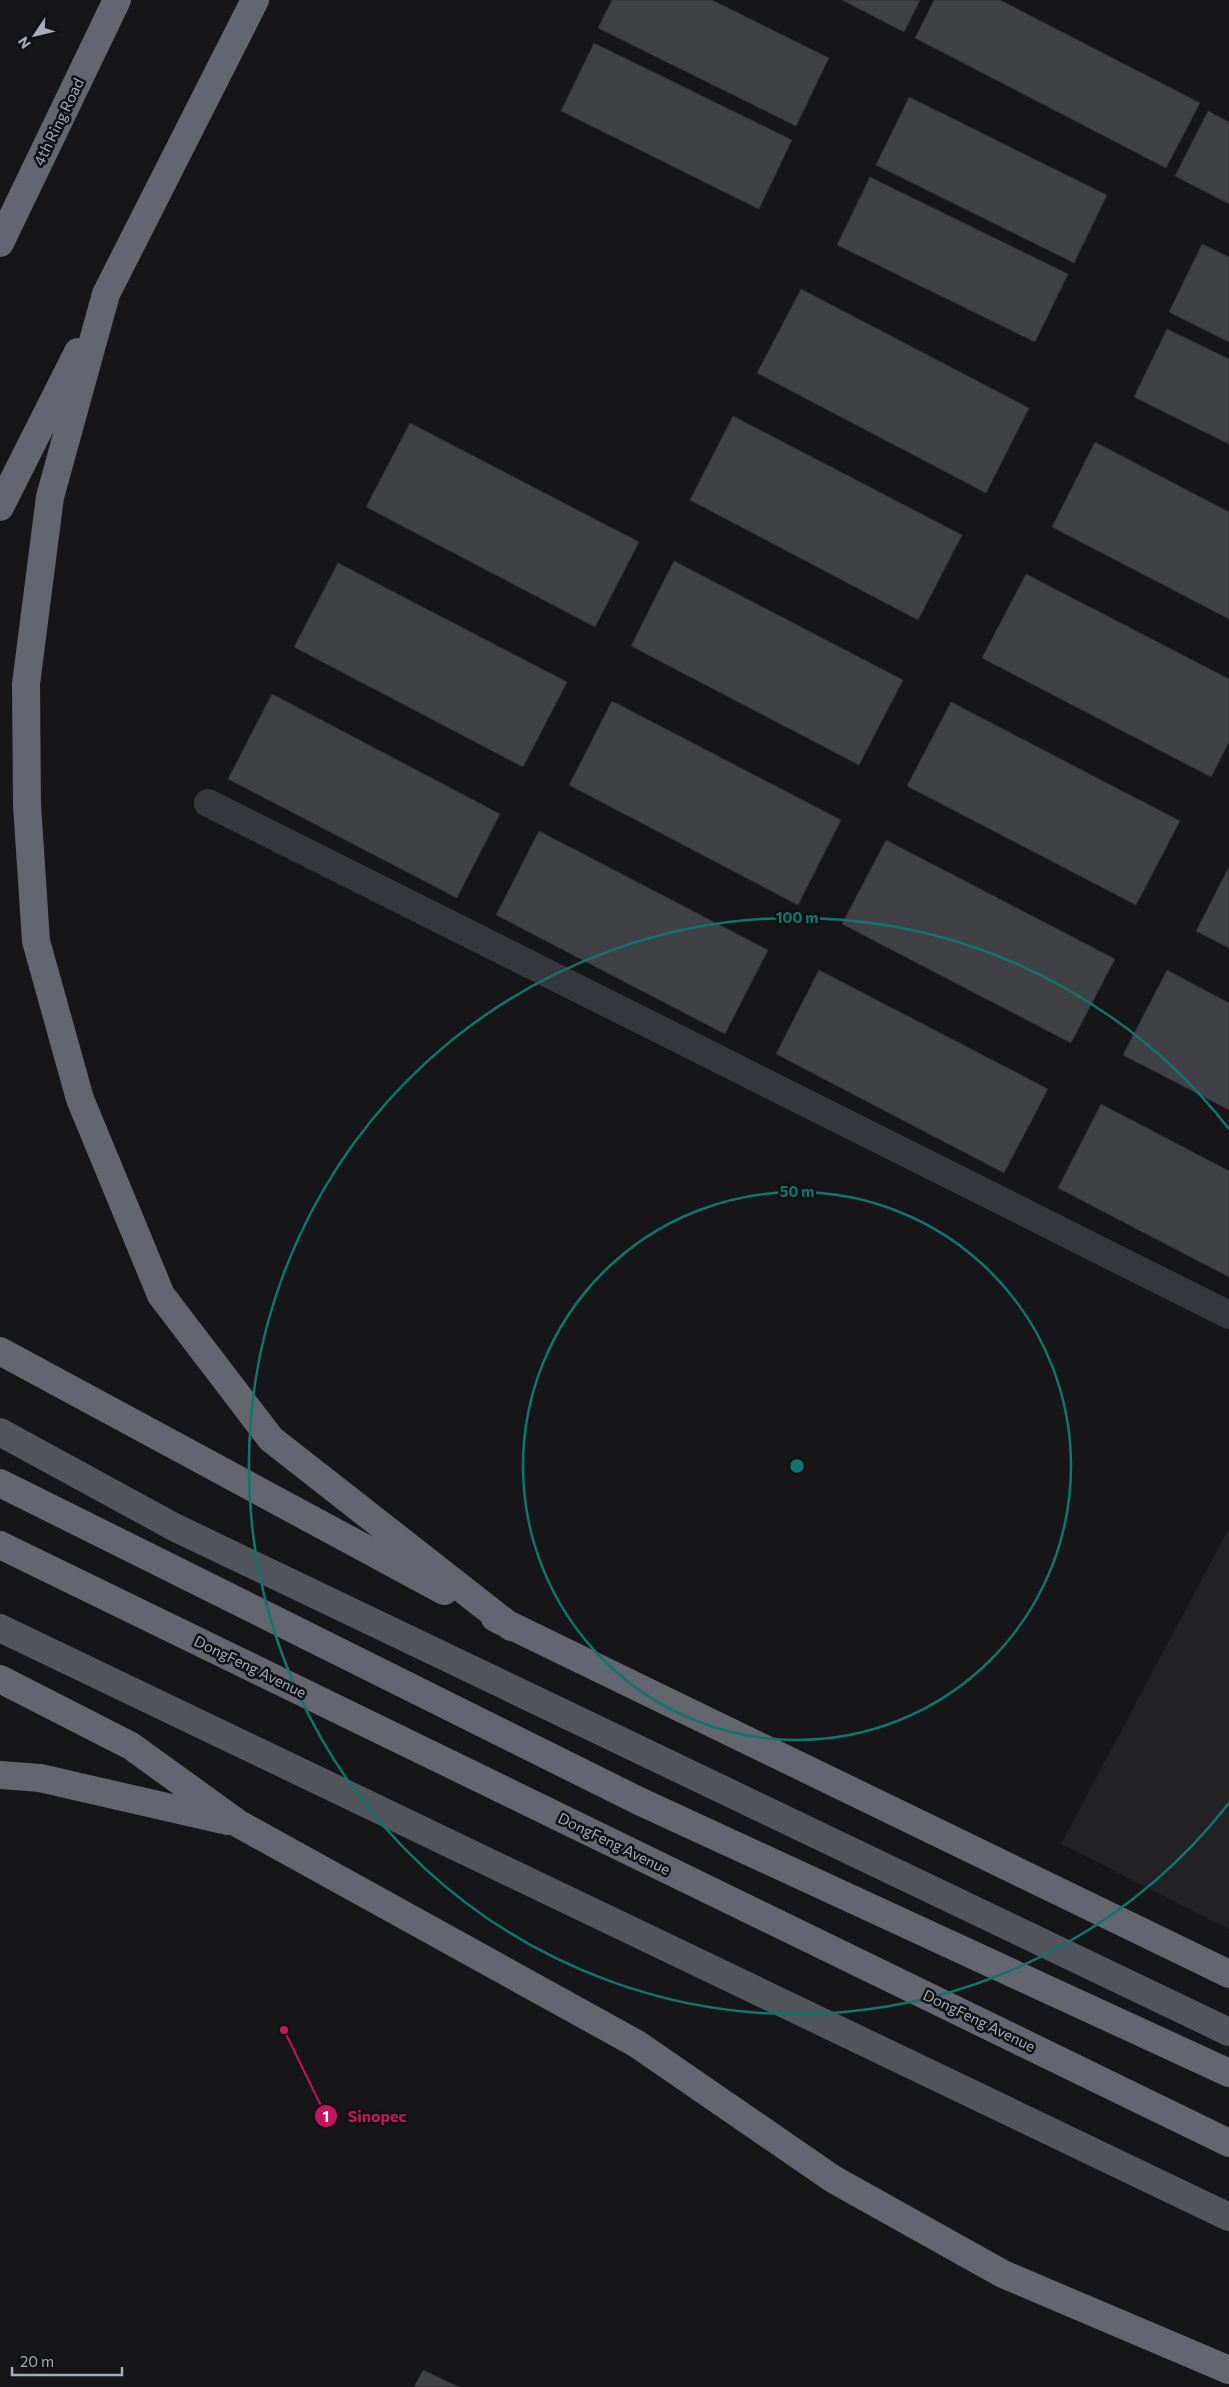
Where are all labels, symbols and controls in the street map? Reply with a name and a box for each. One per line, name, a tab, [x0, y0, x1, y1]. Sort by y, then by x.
north arrow	[10, 10, 60, 60]
text: N	[14, 34, 34, 52]
street label: 4th Ring Road	[29, 75, 87, 168]
text: 100 m	[776, 908, 818, 926]
text: 50 m	[780, 1182, 814, 1200]
centre of rings	[788, 1457, 806, 1475]
street label: DongFeng Avenue	[191, 1631, 310, 1701]
street label: DongFeng Avenue	[555, 1808, 674, 1878]
street label: DongFeng Avenue	[920, 1985, 1039, 2055]
callout: Sinopec	[313, 2101, 417, 2132]
text: Sinopec	[348, 2106, 407, 2125]
text: 1	[323, 2107, 329, 2125]
scale bar	[12, 2344, 122, 2376]
text: 20 m	[20, 2352, 54, 2370]

